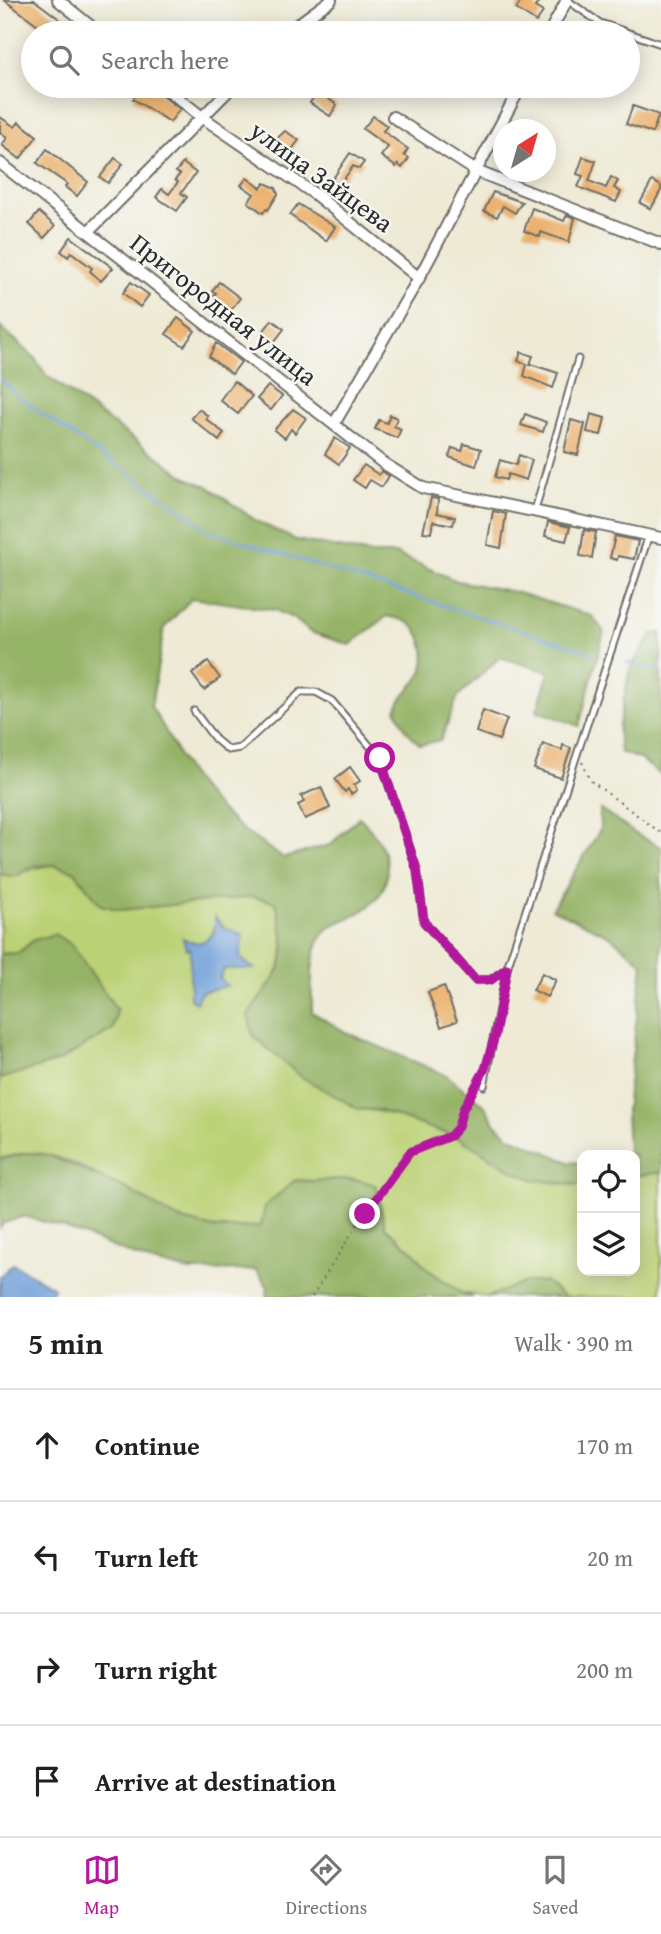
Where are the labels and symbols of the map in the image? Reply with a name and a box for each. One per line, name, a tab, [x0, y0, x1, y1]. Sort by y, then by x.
street label: улица Зайцева	[241, 110, 402, 242]
north arrow	[493, 119, 556, 182]
street label: Пригородная улица	[122, 223, 327, 395]
route start	[364, 742, 395, 773]
route end	[349, 1198, 380, 1229]

